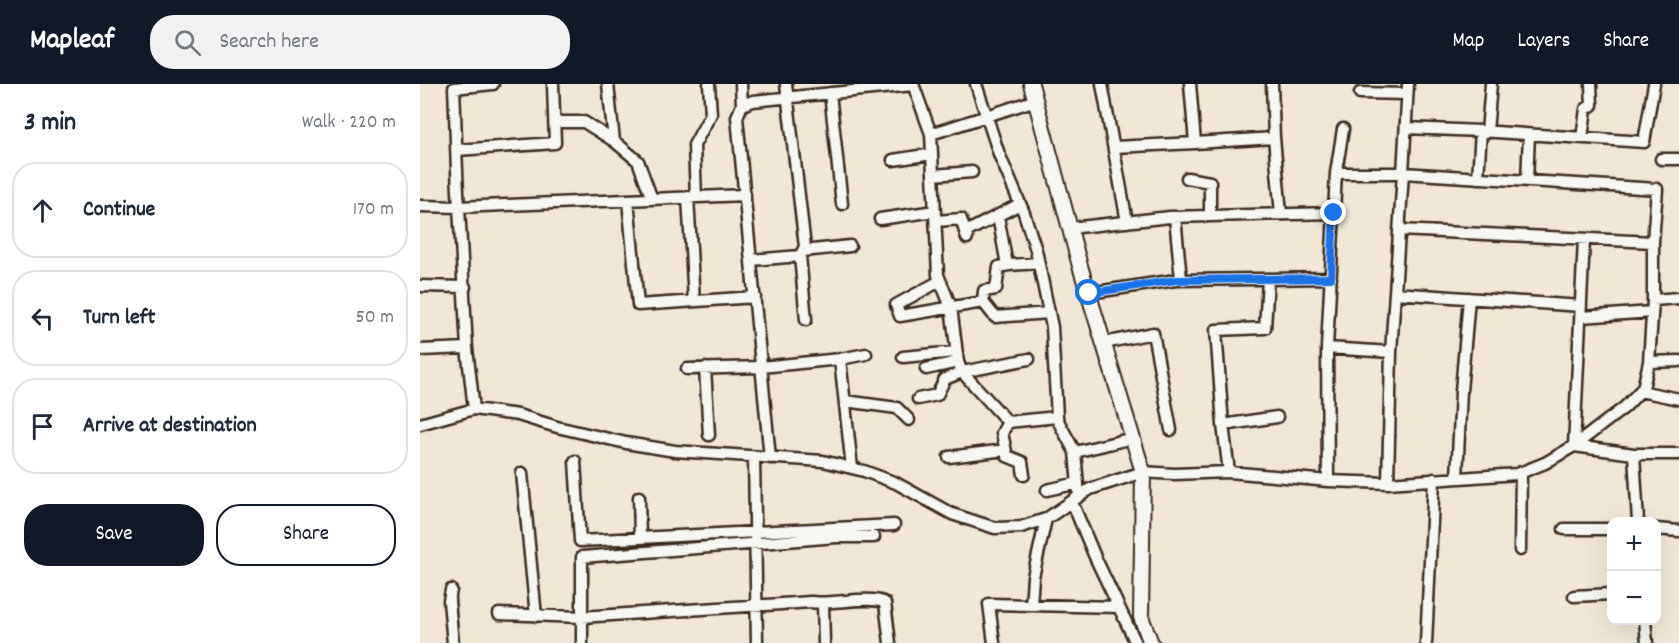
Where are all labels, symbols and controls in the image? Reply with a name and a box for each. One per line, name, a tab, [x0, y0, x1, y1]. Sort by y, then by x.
search box	[150, 15, 570, 69]
text: Mapleaf	[30, 22, 114, 62]
icon: search	[171, 26, 204, 59]
text: Search here	[219, 27, 319, 58]
text: Map	[1453, 27, 1484, 57]
text: Layers	[1517, 27, 1570, 57]
text: Share	[1603, 27, 1649, 57]
text: 3 min	[24, 105, 76, 142]
text: Walk · 220 m	[302, 109, 396, 137]
icon: ahead	[26, 194, 59, 227]
text: Continue	[83, 195, 155, 226]
text: 170 m	[353, 196, 394, 224]
route end	[1320, 199, 1346, 225]
route start	[1075, 279, 1101, 305]
icon: left	[26, 302, 59, 335]
text: Turn left	[83, 303, 155, 334]
text: 50 m	[356, 304, 394, 332]
icon: arrive	[26, 410, 59, 443]
text: Arrive at destination	[83, 411, 257, 442]
button: Save	[24, 504, 204, 566]
button: Share	[216, 504, 396, 566]
map controls	[1607, 517, 1661, 625]
button: +	[1607, 517, 1661, 571]
button: −	[1607, 571, 1661, 625]

